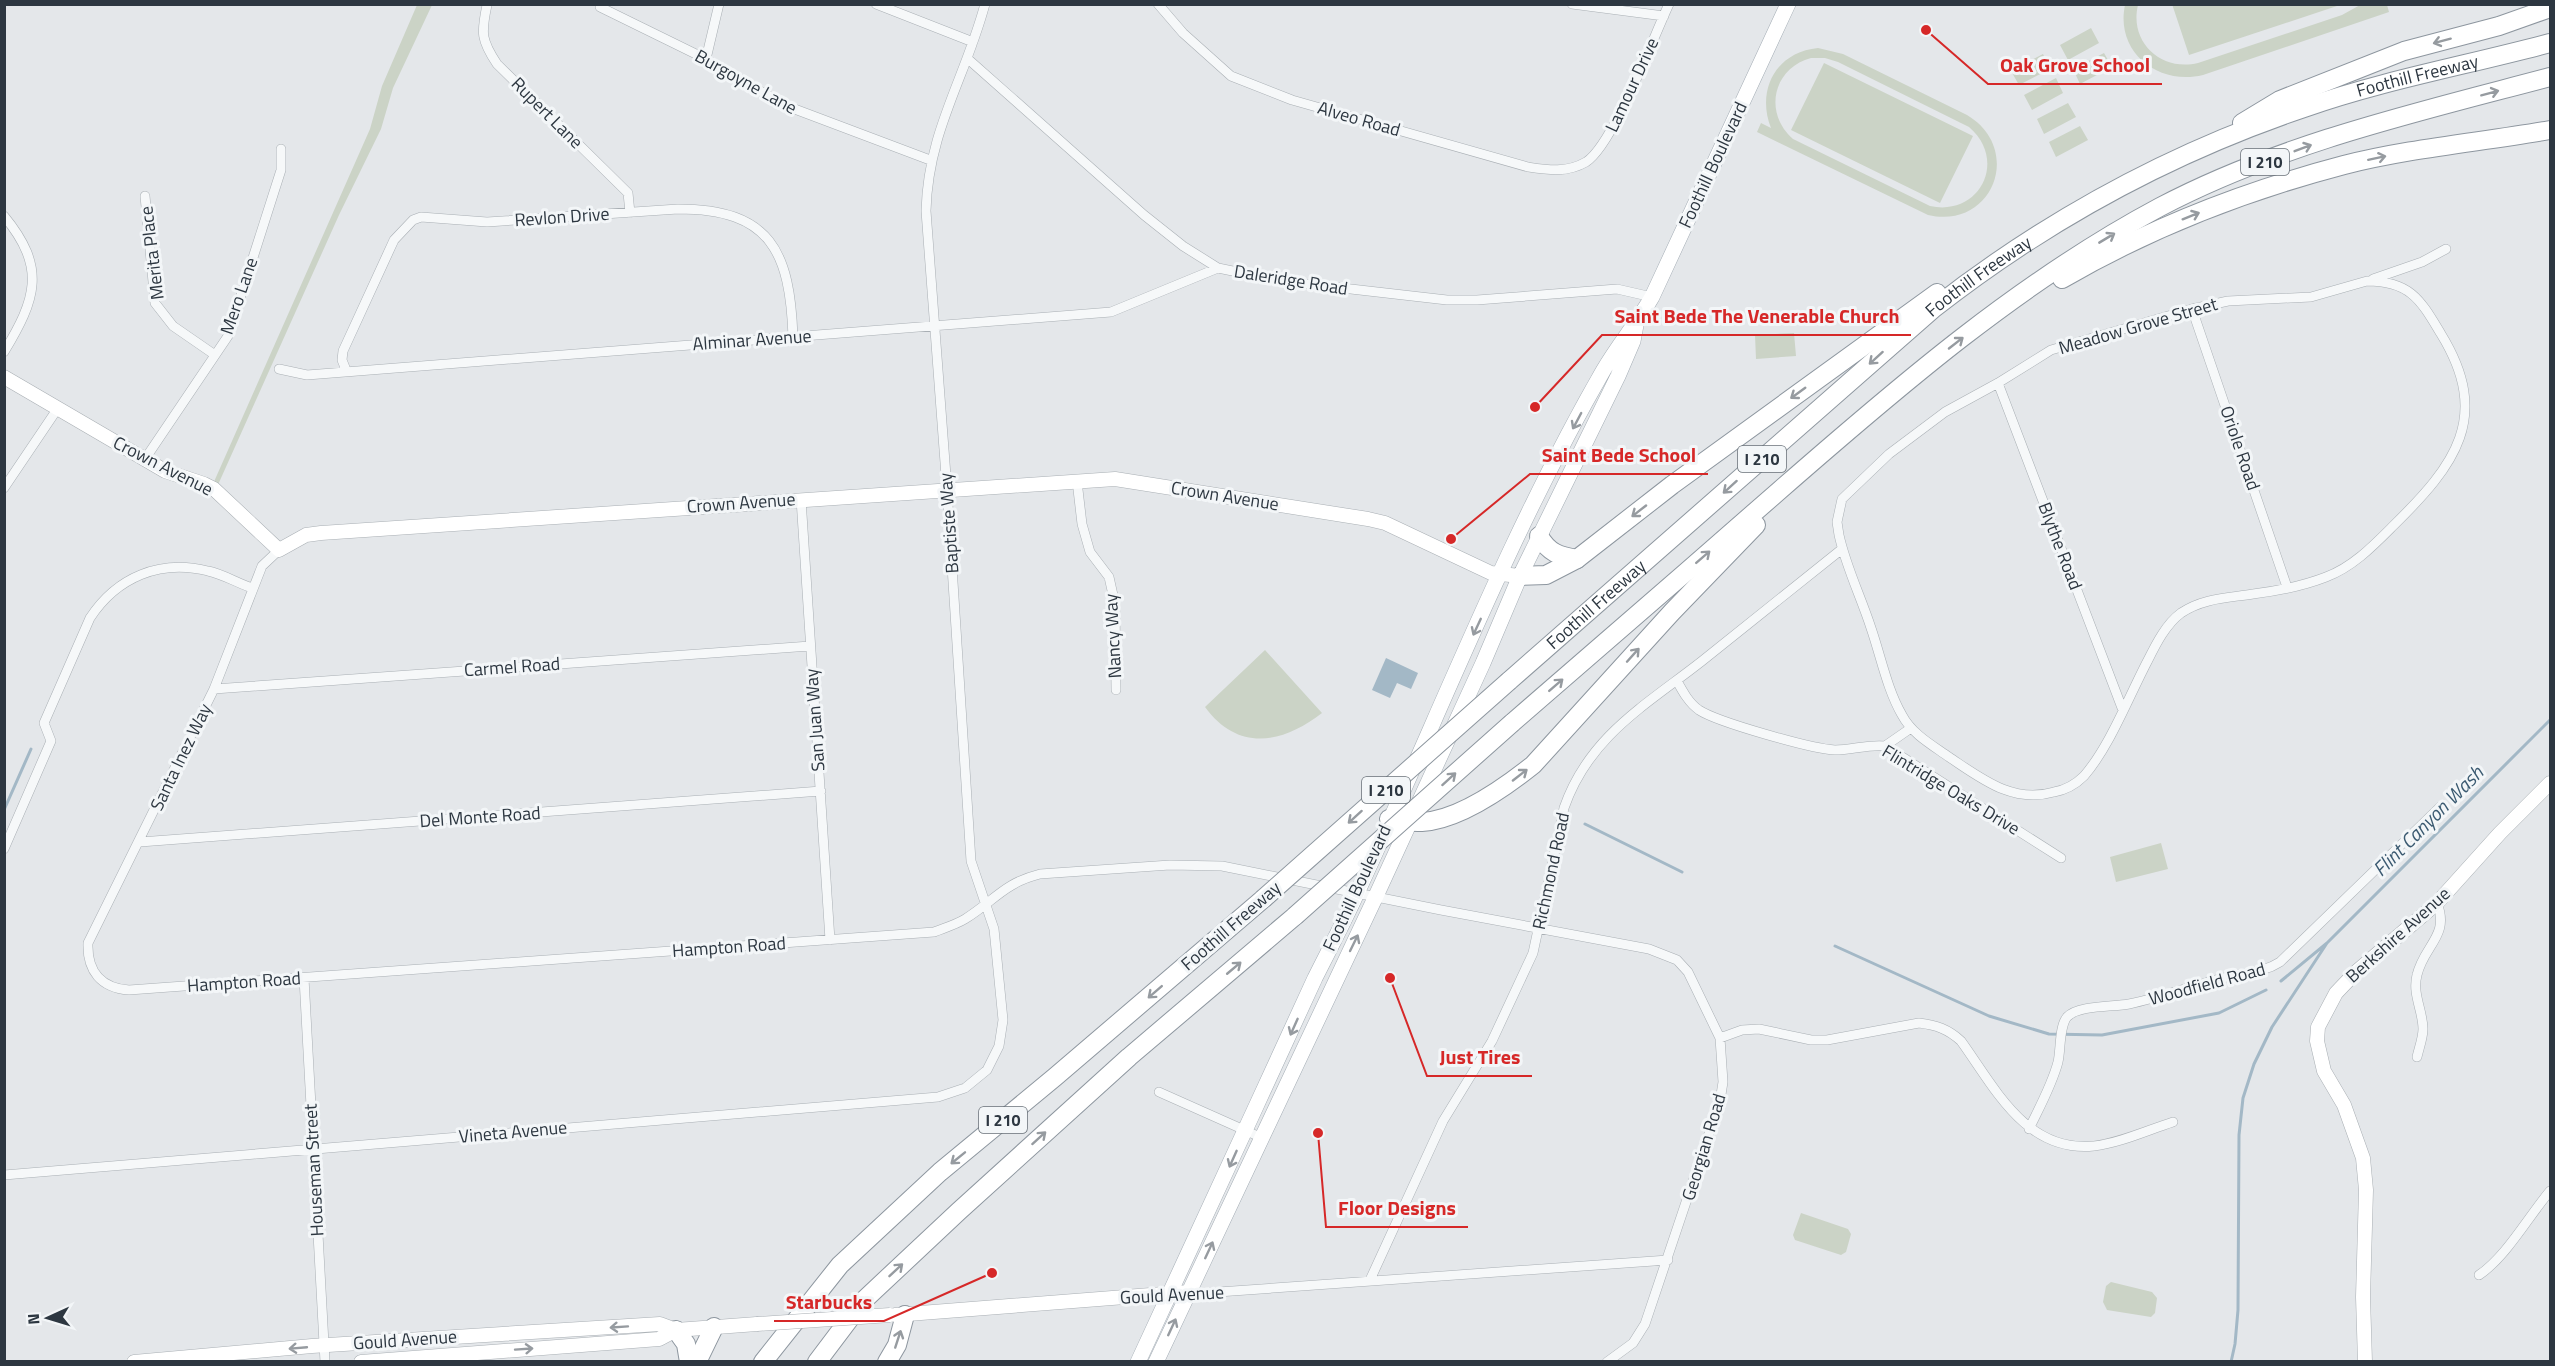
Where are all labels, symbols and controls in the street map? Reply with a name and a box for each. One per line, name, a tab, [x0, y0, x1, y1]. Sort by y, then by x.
street label: Lamour Drive	[1598, 33, 1665, 136]
one-way arrow	[2433, 36, 2452, 47]
street label: Burgoyne Lane	[690, 42, 802, 121]
callout: Oak Grove School	[1988, 46, 2162, 84]
street label: Foothill Freeway	[2353, 47, 2481, 104]
text: Oak Grove School	[2000, 49, 2150, 80]
street label: Rupert Lane	[505, 71, 589, 155]
one-way arrow	[2480, 87, 2499, 98]
street label: Alveo Road	[1315, 94, 1404, 143]
street label: Foothill Boulevard	[1671, 97, 1754, 232]
one-way arrow	[2293, 141, 2312, 152]
road number: I 210	[2241, 149, 2289, 175]
one-way arrow	[2366, 152, 2386, 163]
street label: Revlon Drive	[514, 200, 610, 233]
street label: Merita Place	[132, 205, 171, 301]
one-way arrow	[2181, 210, 2199, 221]
street label: Foothill Freeway	[1919, 229, 2037, 323]
one-way arrow	[2098, 231, 2115, 243]
street label: Mero Lane	[213, 254, 264, 338]
street label: Daleridge Road	[1232, 257, 1350, 302]
street label: Meadow Grove Street	[2055, 290, 2221, 361]
callout: Saint Bede The Venerable Church	[1602, 297, 1911, 335]
text: Saint Bede The Venerable Church	[1614, 300, 1900, 331]
street label: Alminar Avenue	[692, 322, 812, 357]
one-way arrow	[1948, 337, 1964, 349]
one-way arrow	[1869, 351, 1884, 365]
one-way arrow	[1791, 387, 1807, 399]
street label: Oriole Road	[2213, 402, 2268, 494]
one-way arrow	[1571, 411, 1582, 429]
street label: Crown Avenue	[109, 429, 218, 502]
callout: Saint Bede School	[1530, 436, 1708, 474]
text: Saint Bede School	[1542, 439, 1696, 470]
road number: I 210	[1738, 446, 1786, 472]
street label: Baptiste Way	[931, 471, 965, 574]
street label: Crown Avenue	[1169, 474, 1281, 517]
one-way arrow	[1723, 480, 1739, 494]
street label: Crown Avenue	[686, 485, 796, 520]
street label: Blythe Road	[2031, 498, 2090, 594]
one-way arrow	[1631, 505, 1647, 518]
one-way arrow	[1695, 550, 1710, 564]
street label: Foothill Freeway	[1540, 553, 1652, 655]
street label: Nancy Way	[1097, 593, 1128, 679]
one-way arrow	[1471, 618, 1482, 636]
one-way arrow	[1626, 648, 1640, 663]
street label: Carmel Road	[463, 650, 561, 683]
street label: San Juan Way	[797, 667, 832, 772]
one-way arrow	[1548, 678, 1563, 692]
street label: Santa Inez Way	[143, 698, 218, 815]
street label: Flintridge Oaks Drive	[1877, 738, 2025, 842]
water label: Flint Canyon Wash	[2365, 757, 2491, 883]
one-way arrow	[1512, 769, 1528, 782]
one-way arrow	[1441, 772, 1456, 786]
road number: I 210	[1362, 777, 1410, 803]
street label: Del Monte Road	[419, 799, 541, 834]
one-way arrow	[1348, 810, 1363, 824]
street label: Richmond Road	[1525, 810, 1576, 932]
street label: Foothill Boulevard	[1315, 820, 1398, 955]
street label: Foothill Freeway	[1175, 874, 1287, 977]
street label: Berkshire Avenue	[2339, 880, 2456, 989]
street label: Hampton Road	[671, 929, 787, 964]
one-way arrow	[1348, 934, 1360, 952]
street label: Woodfield Road	[2146, 955, 2268, 1012]
one-way arrow	[1226, 961, 1241, 975]
street label: Hampton Road	[186, 964, 302, 999]
one-way arrow	[1148, 985, 1163, 999]
one-way arrow	[1287, 1018, 1299, 1036]
callout: Just Tires	[1427, 1038, 1532, 1076]
text: Just Tires	[1440, 1041, 1520, 1072]
street label: Georgian Road	[1674, 1090, 1733, 1204]
street label: Houseman Street	[297, 1102, 330, 1237]
road number: I 210	[979, 1107, 1027, 1133]
street label: Vineta Avenue	[458, 1113, 568, 1150]
one-way arrow	[1032, 1131, 1047, 1145]
one-way arrow	[1227, 1149, 1238, 1167]
one-way arrow	[950, 1151, 966, 1164]
callout: Floor Designs	[1326, 1189, 1468, 1227]
text: Floor Designs	[1338, 1192, 1456, 1223]
one-way arrow	[1203, 1241, 1215, 1259]
one-way arrow	[888, 1263, 903, 1277]
street label: Gould Avenue	[1119, 1278, 1225, 1311]
callout: Starbucks	[774, 1283, 884, 1321]
text: Starbucks	[786, 1286, 872, 1317]
north arrow	[18, 1288, 78, 1348]
text: N	[21, 1313, 45, 1325]
one-way arrow	[1167, 1318, 1179, 1336]
one-way arrow	[609, 1321, 629, 1332]
street label: Gould Avenue	[352, 1322, 458, 1357]
one-way arrow	[893, 1330, 904, 1349]
one-way arrow	[289, 1343, 309, 1354]
one-way arrow	[513, 1344, 533, 1355]

